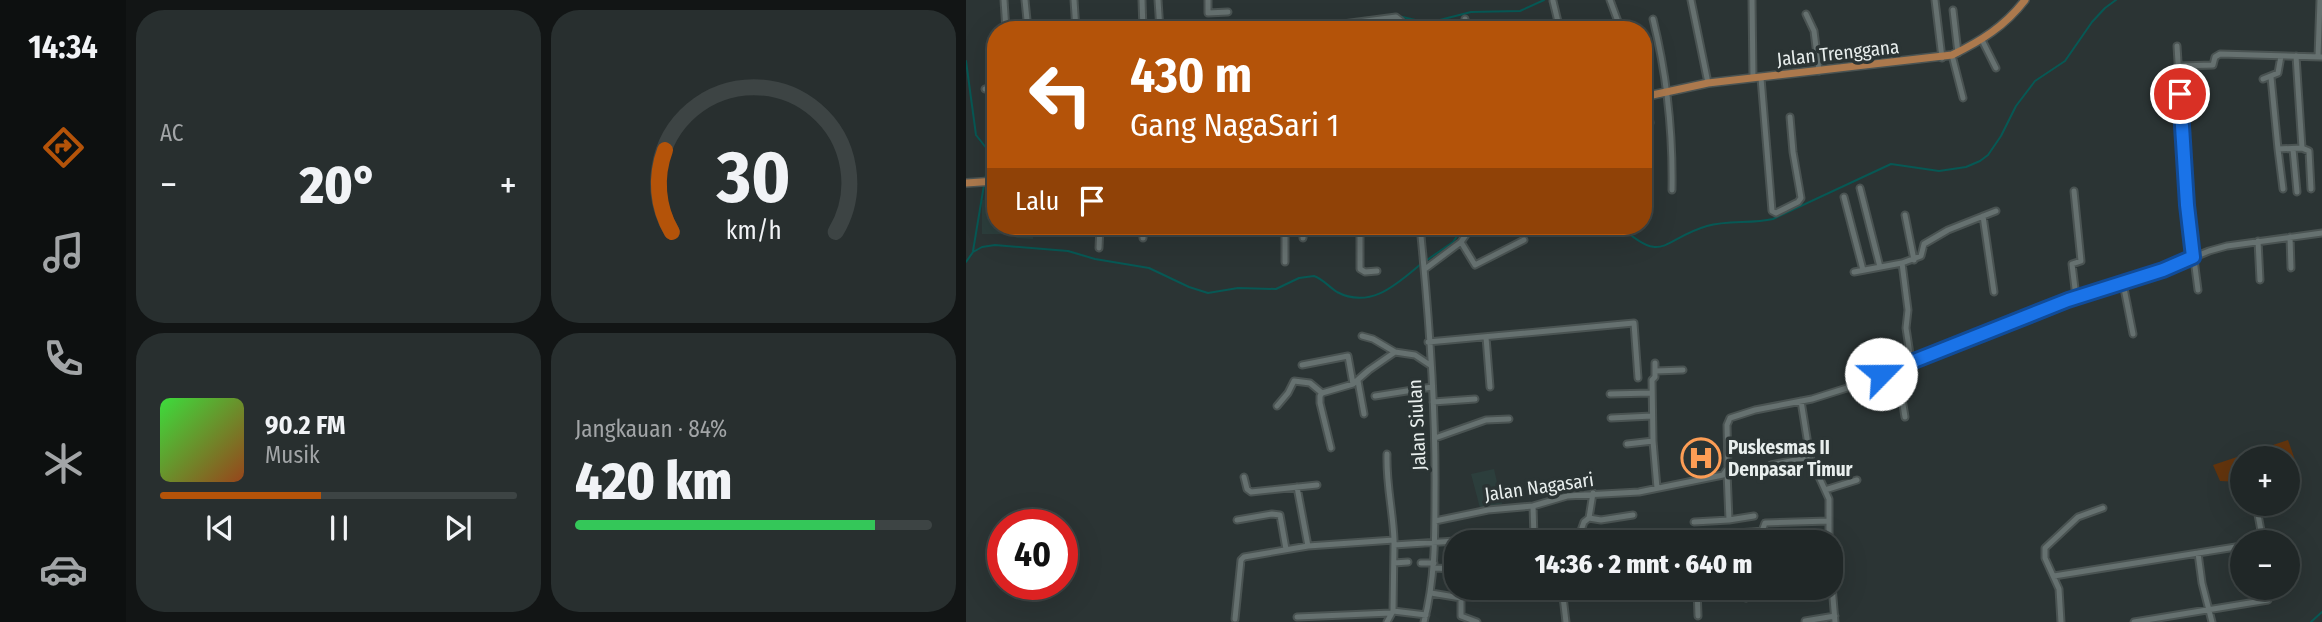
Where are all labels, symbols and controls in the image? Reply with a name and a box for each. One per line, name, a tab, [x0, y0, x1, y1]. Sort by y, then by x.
text: 14:34	[28, 28, 98, 66]
street label: Jalan Trenggana	[1776, 35, 1900, 71]
text: 430 m	[1130, 46, 1252, 105]
icon: left	[1015, 49, 1106, 140]
pin	[2150, 64, 2210, 124]
icon: arrive	[2161, 75, 2199, 113]
text: Gang NagaSari 1	[1130, 106, 1339, 144]
text: AC	[160, 119, 184, 147]
icon: directions	[39, 123, 88, 172]
text: 30	[715, 135, 791, 222]
text: 20°	[300, 154, 377, 217]
text: −	[160, 162, 177, 208]
text: +	[500, 162, 517, 208]
icon: arrive	[1073, 182, 1111, 220]
text: Lalu	[1015, 186, 1059, 217]
text: km/h	[726, 216, 781, 246]
icon: music	[39, 228, 88, 277]
icon: phone	[39, 334, 88, 383]
position arrow	[1844, 337, 1918, 411]
street label: Jalan Siulan	[1403, 379, 1431, 471]
text: 90.2 FM	[265, 410, 346, 441]
text: Jangkauan · 84%	[575, 415, 727, 443]
place label: Puskesmas II Denpasar Timur	[1728, 436, 1854, 481]
hospital icon: Puskesmas II Denpasar Timur	[1680, 437, 1722, 479]
icon: climate	[39, 439, 88, 488]
text: Musik	[265, 441, 320, 469]
map controls	[2230, 446, 2300, 600]
button: +	[2230, 446, 2300, 516]
text: 420 km	[575, 450, 732, 513]
street label: Jalan Nagasari	[1483, 468, 1595, 506]
icon: previous	[201, 509, 239, 547]
icon: pause	[320, 509, 358, 547]
icon: next	[439, 509, 477, 547]
speed limit sign: 40	[987, 509, 1078, 600]
button: −	[2230, 530, 2300, 600]
icon: car	[39, 545, 88, 594]
text: 14:36 · 2 mnt · 640 m	[1535, 549, 1752, 580]

